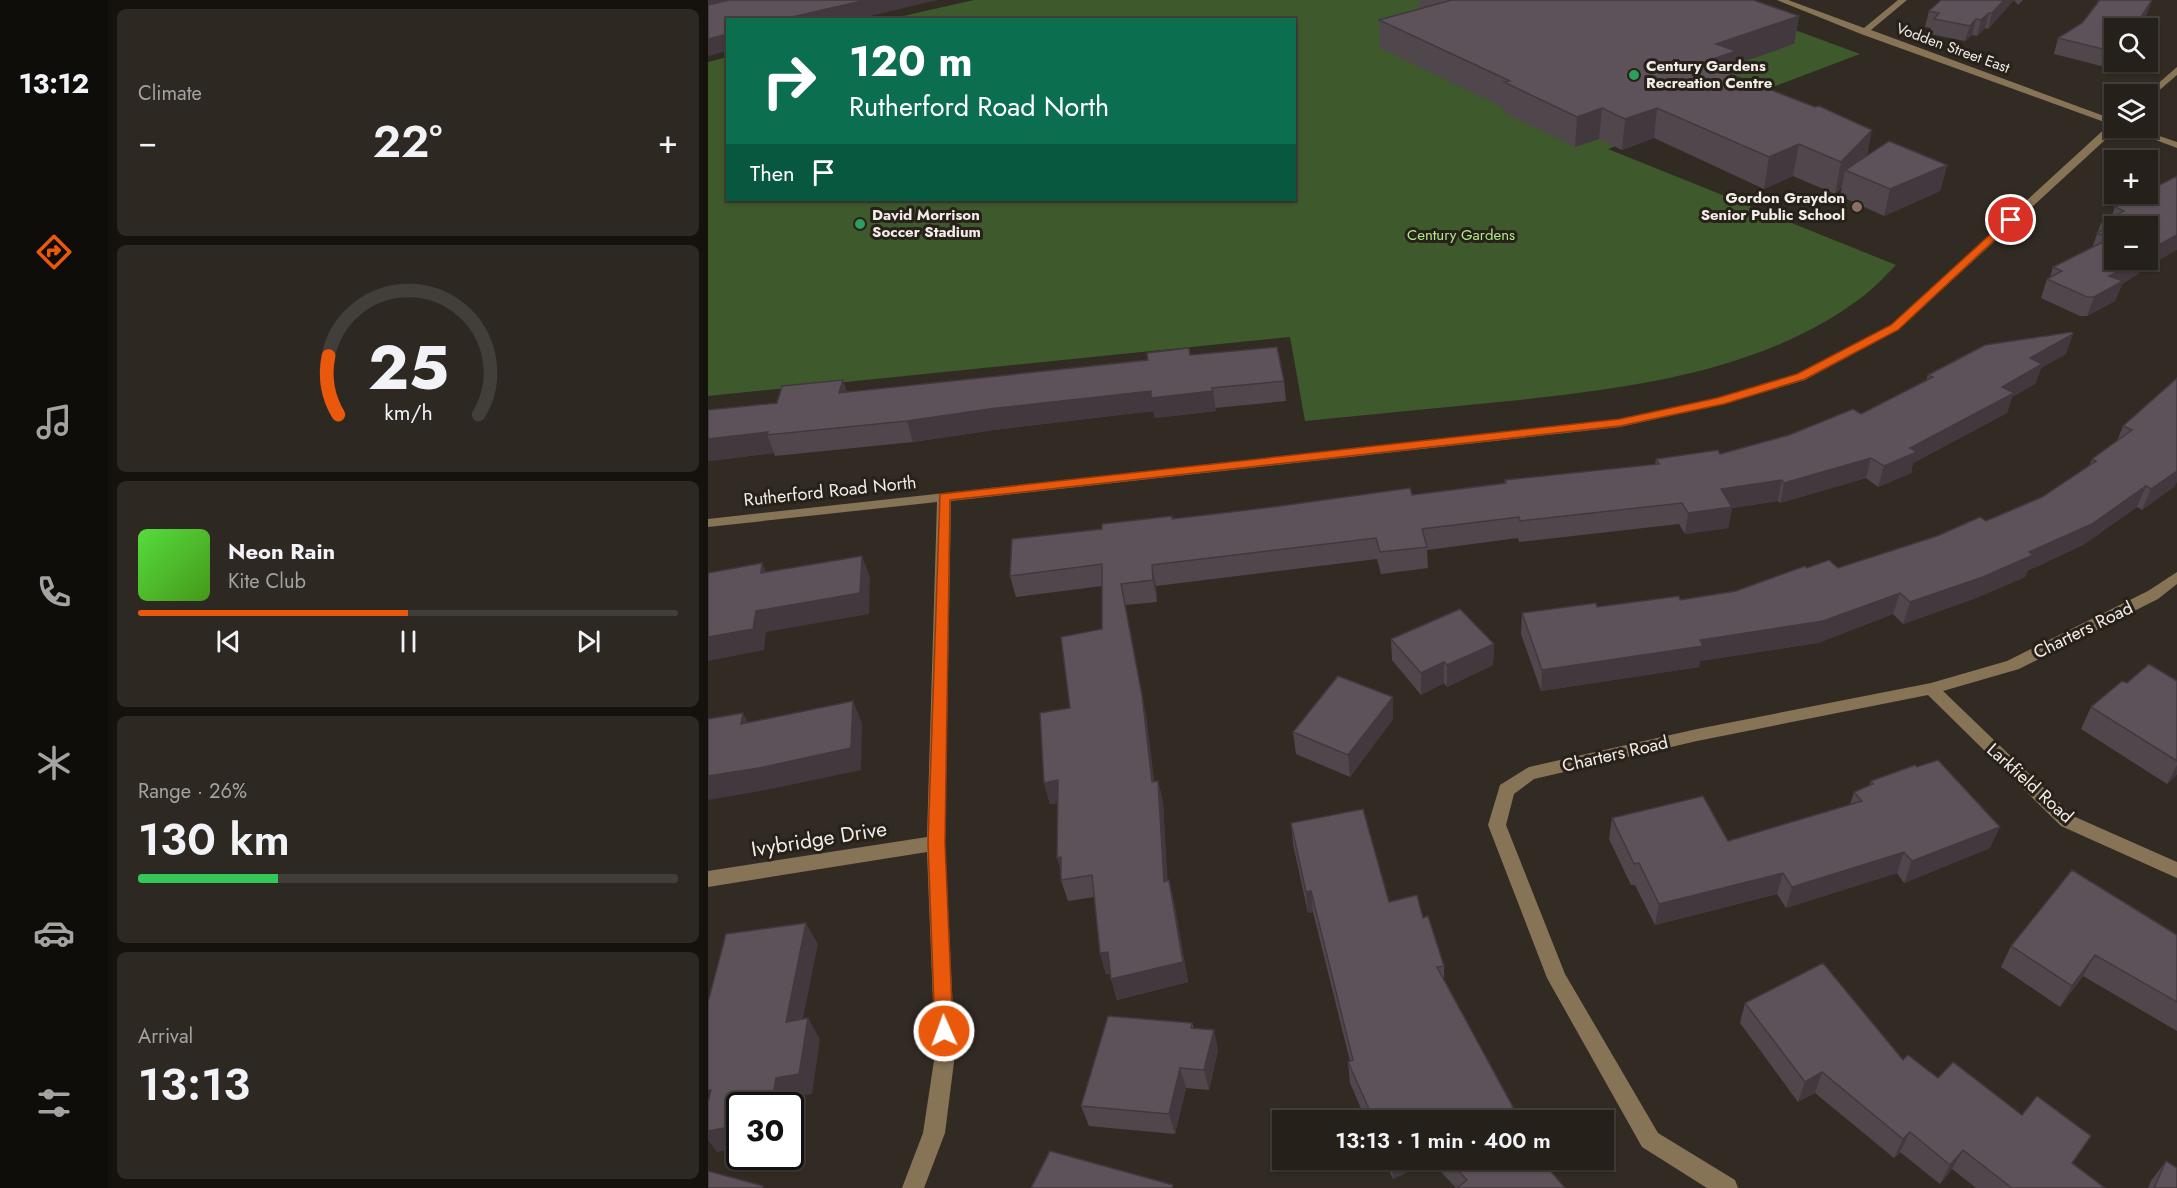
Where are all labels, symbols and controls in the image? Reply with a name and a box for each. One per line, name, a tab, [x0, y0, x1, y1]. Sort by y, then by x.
street label: Vodden Street East	[1893, 17, 2013, 79]
map controls	[2104, 18, 2158, 270]
button: search	[2104, 18, 2158, 72]
text: 120 m	[849, 31, 973, 92]
icon: right	[750, 42, 828, 120]
place label: Century Gardens Recreation Centre	[1646, 55, 1773, 94]
text: 13:12	[19, 64, 89, 103]
marker: Century Gardens Recreation Centre	[1627, 68, 1641, 82]
text: Climate	[138, 79, 202, 108]
button: layers	[2104, 84, 2158, 138]
text: Rutherford Road North	[849, 87, 1109, 126]
text: 22°	[373, 109, 442, 174]
text: −	[138, 118, 157, 165]
text: +	[658, 118, 678, 165]
button: +	[2104, 150, 2158, 204]
icon: arrive	[807, 156, 840, 189]
text: Then	[750, 157, 795, 189]
place label: Gordon Graydon Senior Public School	[1701, 187, 1845, 226]
pin	[1985, 194, 2036, 245]
marker: Gordon Graydon Senior Public School	[1850, 200, 1864, 214]
icon: arrive	[1994, 203, 2027, 236]
place label: David Morrison Soccer Stadium	[872, 204, 981, 243]
button: −	[2104, 216, 2158, 270]
marker: David Morrison Soccer Stadium	[853, 217, 867, 231]
park label: Century Gardens	[1407, 224, 1515, 246]
icon: directions	[33, 231, 75, 273]
text: 25	[367, 322, 449, 412]
text: km/h	[384, 398, 432, 429]
icon: music	[33, 401, 75, 443]
street label: Rutherford Road North	[742, 469, 918, 513]
text: Neon Rain	[228, 535, 335, 567]
text: Kite Club	[228, 567, 306, 596]
icon: phone	[33, 571, 75, 613]
street label: Charters Road	[2029, 595, 2137, 665]
icon: previous	[212, 625, 245, 658]
icon: pause	[392, 625, 425, 658]
icon: next	[572, 625, 605, 658]
street label: Charters Road	[1560, 729, 1670, 779]
street label: Larkfield Road	[1981, 737, 2079, 829]
icon: climate	[33, 742, 75, 784]
text: Range · 26%	[138, 777, 247, 806]
text: 130 km	[138, 807, 290, 872]
street label: Ivybridge Drive	[749, 813, 889, 865]
icon: car	[33, 912, 75, 954]
position arrow	[912, 999, 976, 1063]
text: Arrival	[138, 1022, 193, 1051]
text: 13:13	[138, 1052, 250, 1117]
icon: filters	[33, 1082, 75, 1124]
speed limit sign: 30	[726, 1092, 804, 1170]
text: 13:13 · 1 min · 400 m	[1335, 1124, 1551, 1156]

